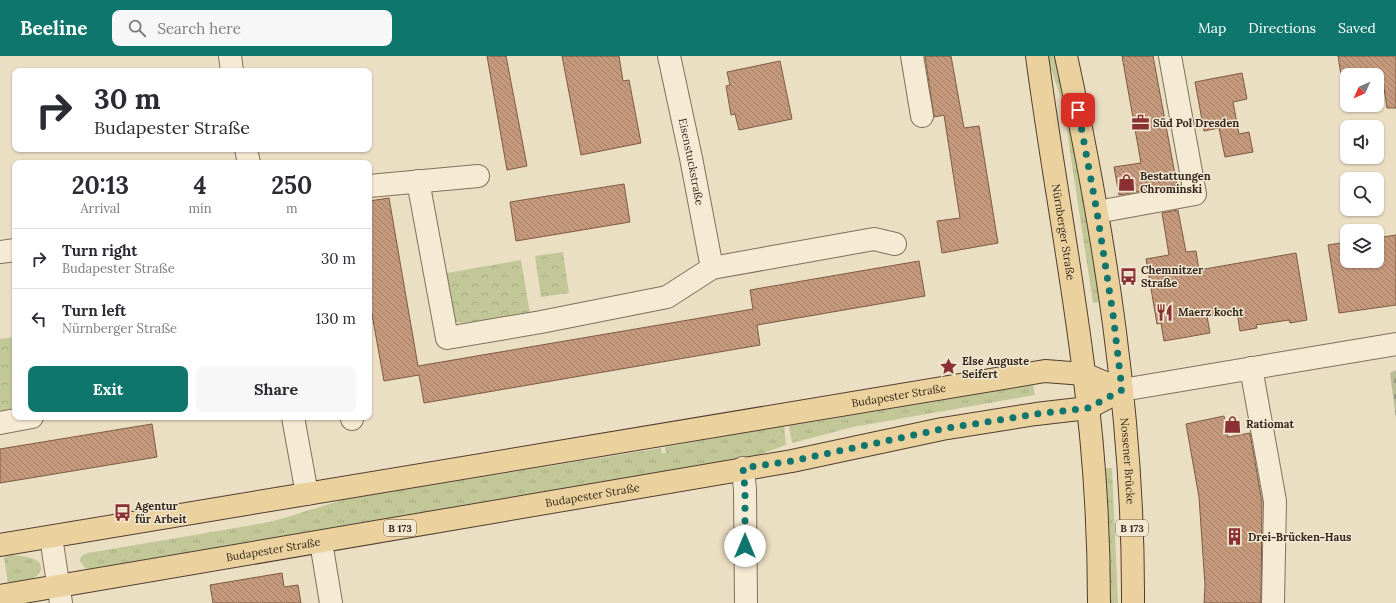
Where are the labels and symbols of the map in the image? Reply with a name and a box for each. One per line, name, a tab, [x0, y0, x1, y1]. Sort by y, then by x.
north arrow	[1340, 68, 1384, 112]
pin	[1061, 93, 1095, 127]
office icon: Süd Pol Dresden	[1130, 113, 1150, 133]
place label: Süd Pol Dresden	[1153, 116, 1239, 130]
street label: Eisenstuckstraße	[676, 117, 707, 206]
place label: Bestattungen Chrominski	[1140, 169, 1211, 196]
shop icon: Bestattungen Chrominski	[1117, 172, 1137, 192]
street label: Nürnberger Straße	[1049, 183, 1078, 281]
place label: Chemnitzer Straße	[1141, 263, 1204, 290]
bus stop icon: Chemnitzer Straße	[1118, 266, 1138, 286]
restaurant icon: Maerz kocht	[1155, 302, 1175, 322]
place label: Maerz kocht	[1178, 305, 1244, 319]
place label: Else Auguste Seifert	[962, 354, 1029, 381]
place icon: Else Auguste Seifert	[939, 357, 959, 377]
street label: Budapester Straße	[850, 381, 947, 410]
shop icon: Ratiomat	[1223, 414, 1243, 434]
street label: Nossener Brücke	[1118, 417, 1138, 505]
place label: Ratiomat	[1246, 417, 1294, 431]
street label: Budapester Straße	[544, 480, 641, 510]
place label: Agentur für Arbeit	[135, 499, 187, 526]
bus stop icon: Agentur für Arbeit	[112, 502, 132, 522]
road number: B 173	[384, 520, 416, 536]
road number: B 173	[1116, 520, 1148, 536]
position arrow	[724, 525, 766, 567]
building icon: Drei-Brücken-Haus	[1225, 527, 1245, 547]
place label: Drei-Brücken-Haus	[1248, 530, 1351, 544]
street label: Budapester Straße	[225, 535, 321, 564]

